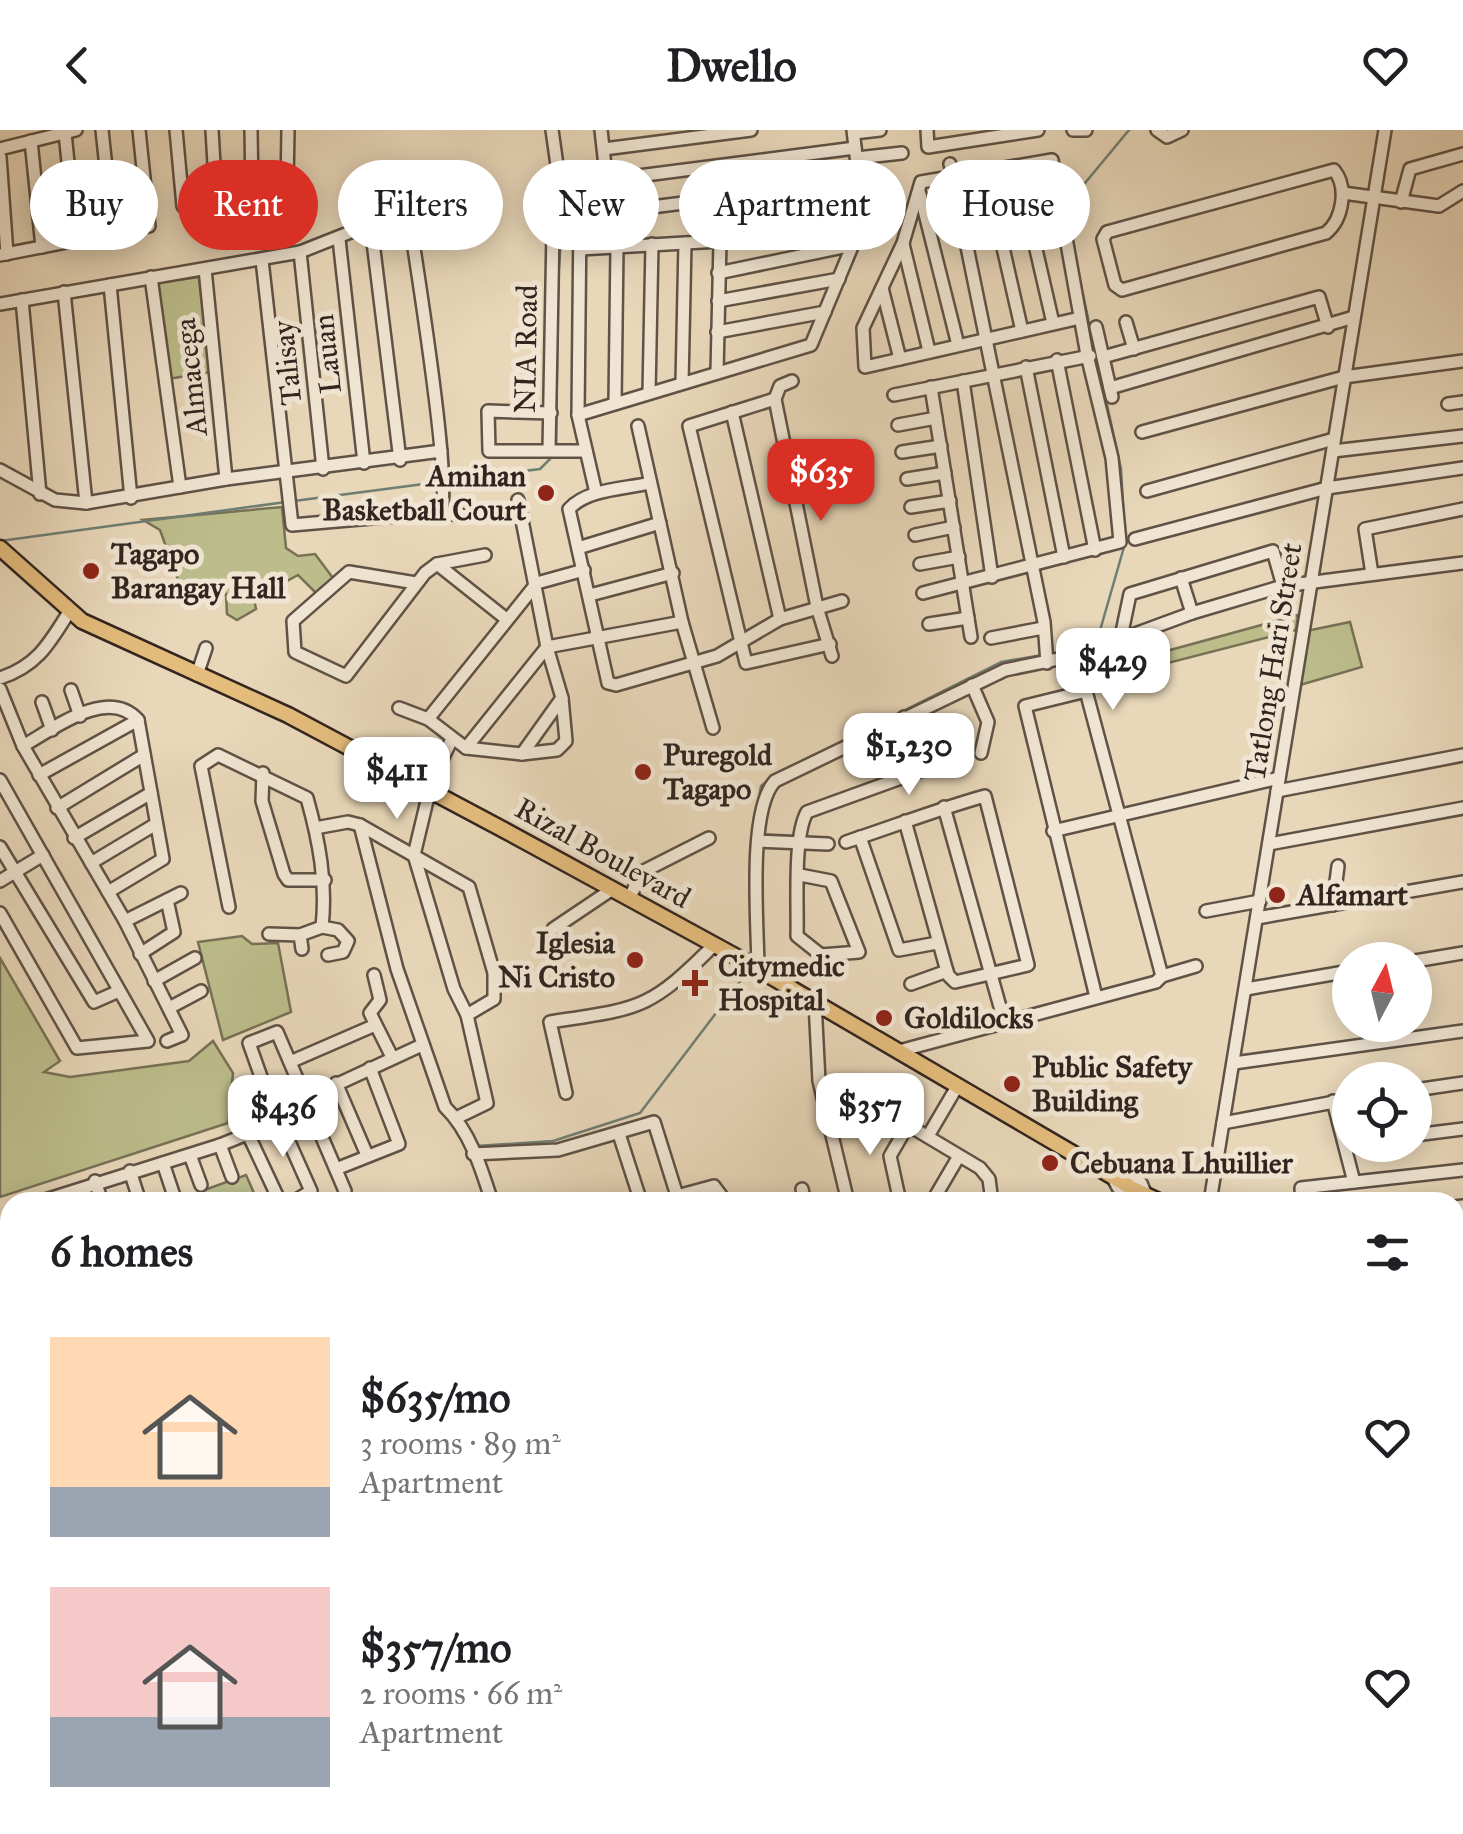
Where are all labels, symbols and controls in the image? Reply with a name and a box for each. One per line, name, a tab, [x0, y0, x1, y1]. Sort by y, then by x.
icon: back	[50, 38, 105, 93]
text: Dwello	[666, 38, 797, 93]
icon: heart	[1358, 38, 1413, 93]
chip: Buy	[30, 160, 158, 250]
chip: Rent	[178, 160, 318, 250]
chip: Filters	[338, 160, 503, 250]
chip: New	[523, 160, 659, 250]
chip: Apartment	[679, 160, 906, 250]
chip: House	[926, 160, 1090, 250]
street label: NIA Road	[507, 284, 545, 414]
street label: Lauan	[305, 312, 349, 396]
street label: Almacega	[167, 316, 215, 440]
street label: Talisay	[265, 318, 309, 407]
pin: $635	[762, 439, 880, 524]
text: $635	[789, 452, 853, 491]
place label: Amihan Basketball Court	[322, 458, 527, 528]
marker: Amihan Basketball Court	[535, 482, 557, 504]
place label: Tagapo Barangay Hall	[111, 536, 286, 606]
street label: Tatlong Hari Street	[1236, 540, 1310, 784]
marker: Tagapo Barangay Hall	[80, 560, 102, 582]
pin: $429	[1054, 628, 1172, 713]
text: $429	[1078, 641, 1148, 680]
pin: $1,230	[828, 713, 990, 798]
text: $1,230	[865, 726, 953, 765]
pin: $411	[338, 737, 456, 822]
place label: Puregold Tagapo	[663, 737, 773, 807]
text: $411	[366, 750, 428, 789]
marker: Puregold Tagapo	[632, 761, 654, 783]
street label: Rizal Boulevard	[509, 790, 697, 916]
place label: Alfamart	[1295, 877, 1408, 913]
marker: Alfamart	[1266, 884, 1288, 906]
place label: Iglesia Ni Cristo	[498, 925, 616, 995]
north arrow	[1332, 942, 1432, 1042]
map controls	[1332, 942, 1432, 1162]
place label: Citymedic Hospital	[718, 948, 845, 1018]
marker: Iglesia Ni Cristo	[624, 949, 646, 971]
marker: Citymedic Hospital	[682, 970, 708, 996]
place label: Goldilocks	[904, 1000, 1033, 1036]
marker: Goldilocks	[873, 1007, 895, 1029]
place label: Public Safety Building	[1032, 1049, 1193, 1119]
button: locate	[1332, 1062, 1432, 1162]
pin: $357	[811, 1073, 929, 1158]
marker: Public Safety Building	[1001, 1073, 1023, 1095]
pin: $436	[224, 1075, 342, 1160]
text: $357	[838, 1086, 902, 1125]
text: $436	[250, 1088, 316, 1127]
place label: Cebuana Lhuillier	[1070, 1145, 1294, 1181]
marker: Cebuana Lhuillier	[1039, 1152, 1061, 1174]
icon: filters	[1360, 1225, 1415, 1280]
text: 6 homes	[50, 1226, 193, 1278]
text: $635/mo	[360, 1372, 510, 1424]
icon: home	[130, 1377, 250, 1497]
icon: heart	[1360, 1410, 1415, 1465]
text: 3 rooms · 89 m²	[360, 1424, 561, 1463]
text: Apartment	[360, 1463, 503, 1502]
text: $357/mo	[360, 1622, 512, 1674]
icon: home	[130, 1627, 250, 1747]
icon: heart	[1360, 1660, 1415, 1715]
text: 2 rooms · 66 m²	[360, 1674, 562, 1713]
text: Apartment	[360, 1713, 503, 1752]

